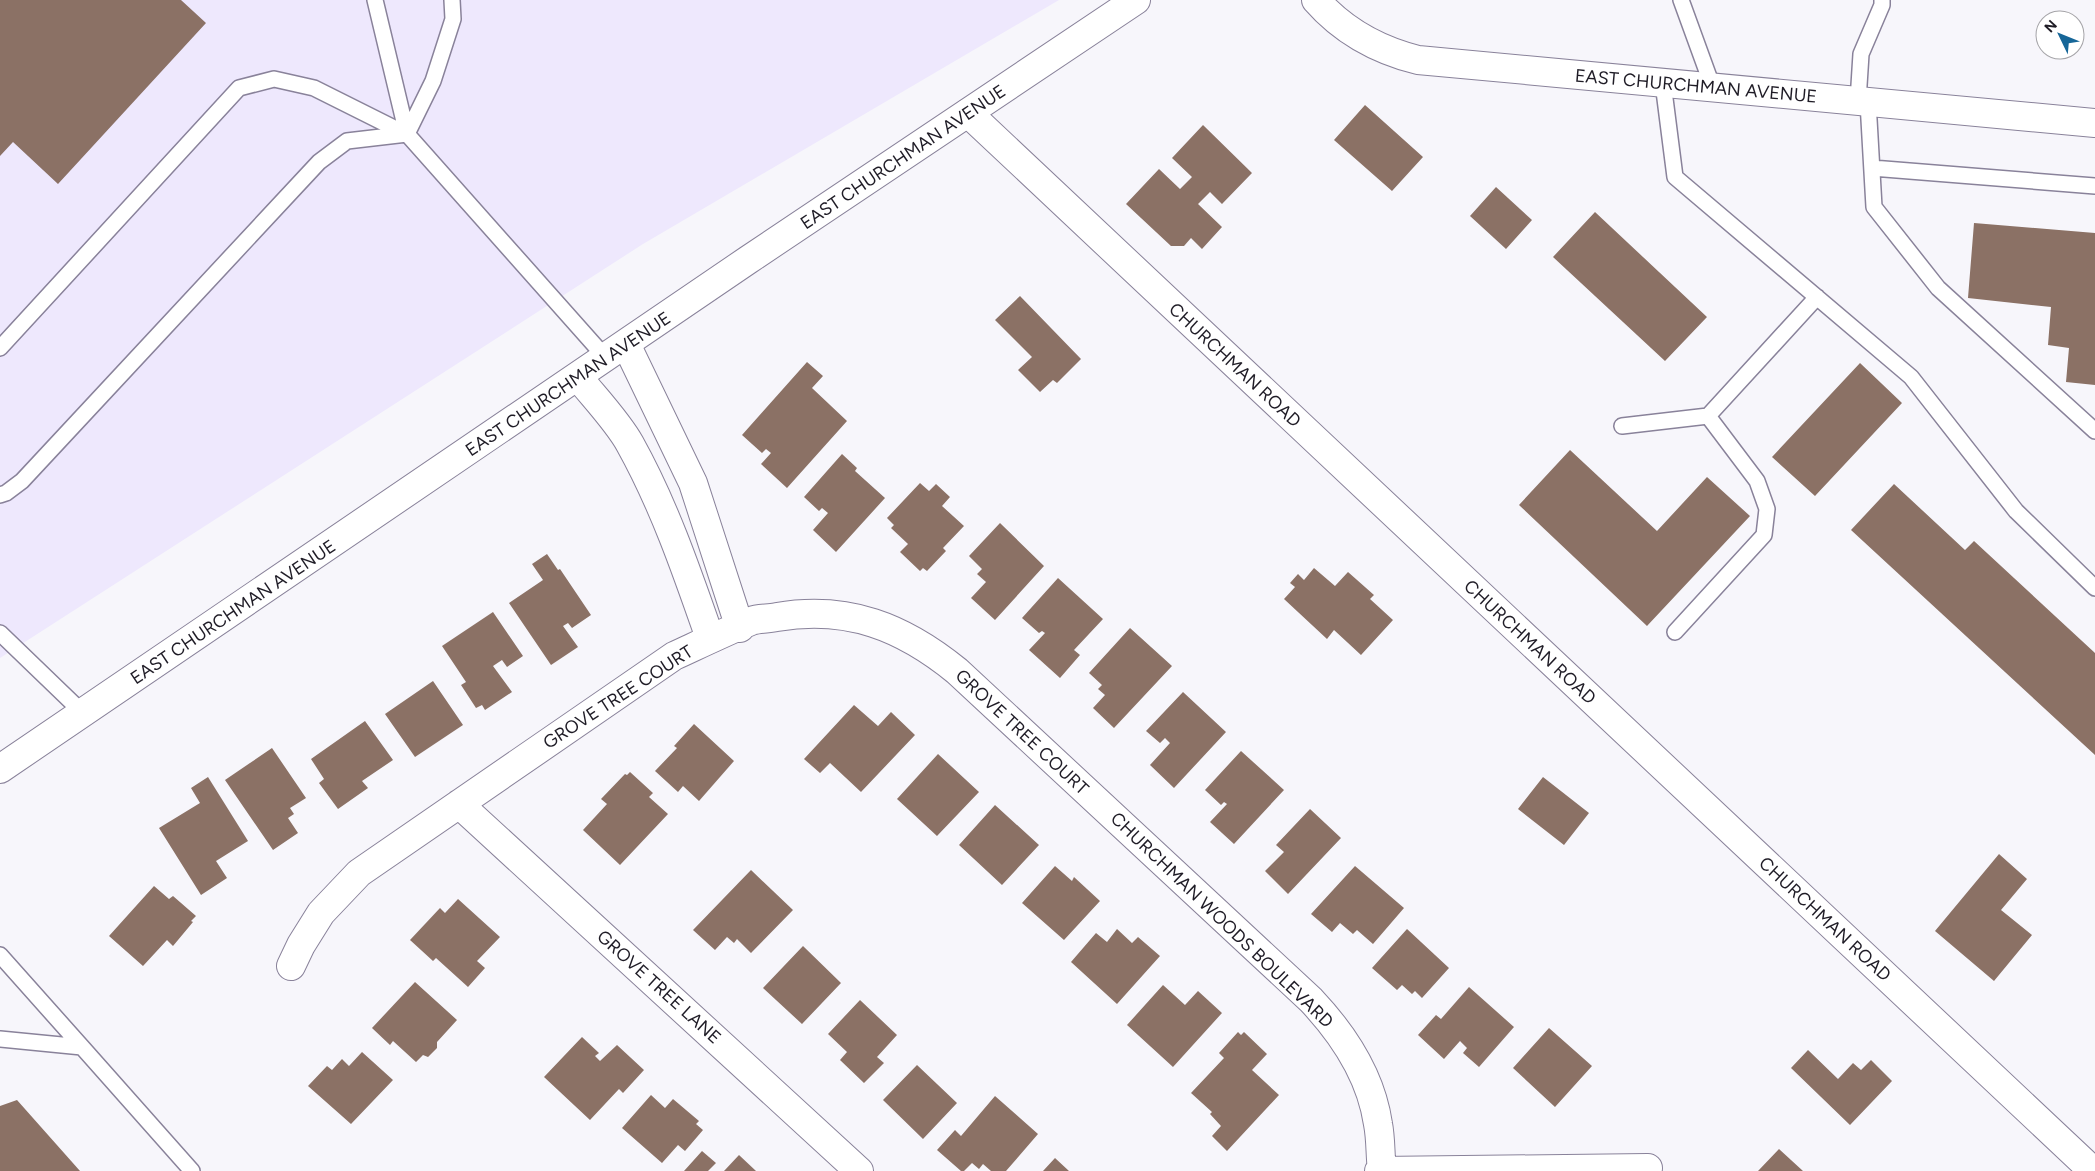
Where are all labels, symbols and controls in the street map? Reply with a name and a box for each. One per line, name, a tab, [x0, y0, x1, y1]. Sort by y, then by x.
north arrow	[2035, 10, 2085, 60]
text: N	[2041, 17, 2061, 36]
street label: EAST CHURCHMAN AVENUE	[1574, 64, 1818, 108]
street label: EAST CHURCHMAN AVENUE	[796, 80, 1010, 234]
street label: CHURCHMAN ROAD	[1164, 298, 1306, 432]
street label: EAST CHURCHMAN AVENUE	[461, 307, 675, 461]
street label: EAST CHURCHMAN AVENUE	[126, 535, 340, 689]
street label: CHURCHMAN ROAD	[1459, 575, 1601, 709]
street label: GROVE TREE COURT	[539, 640, 697, 754]
street label: GROVE TREE COURT	[951, 665, 1093, 799]
street label: CHURCHMAN WOODS BOULEVARD	[1106, 807, 1338, 1033]
street label: CHURCHMAN ROAD	[1754, 852, 1896, 986]
street label: GROVE TREE LANE	[592, 925, 726, 1049]

